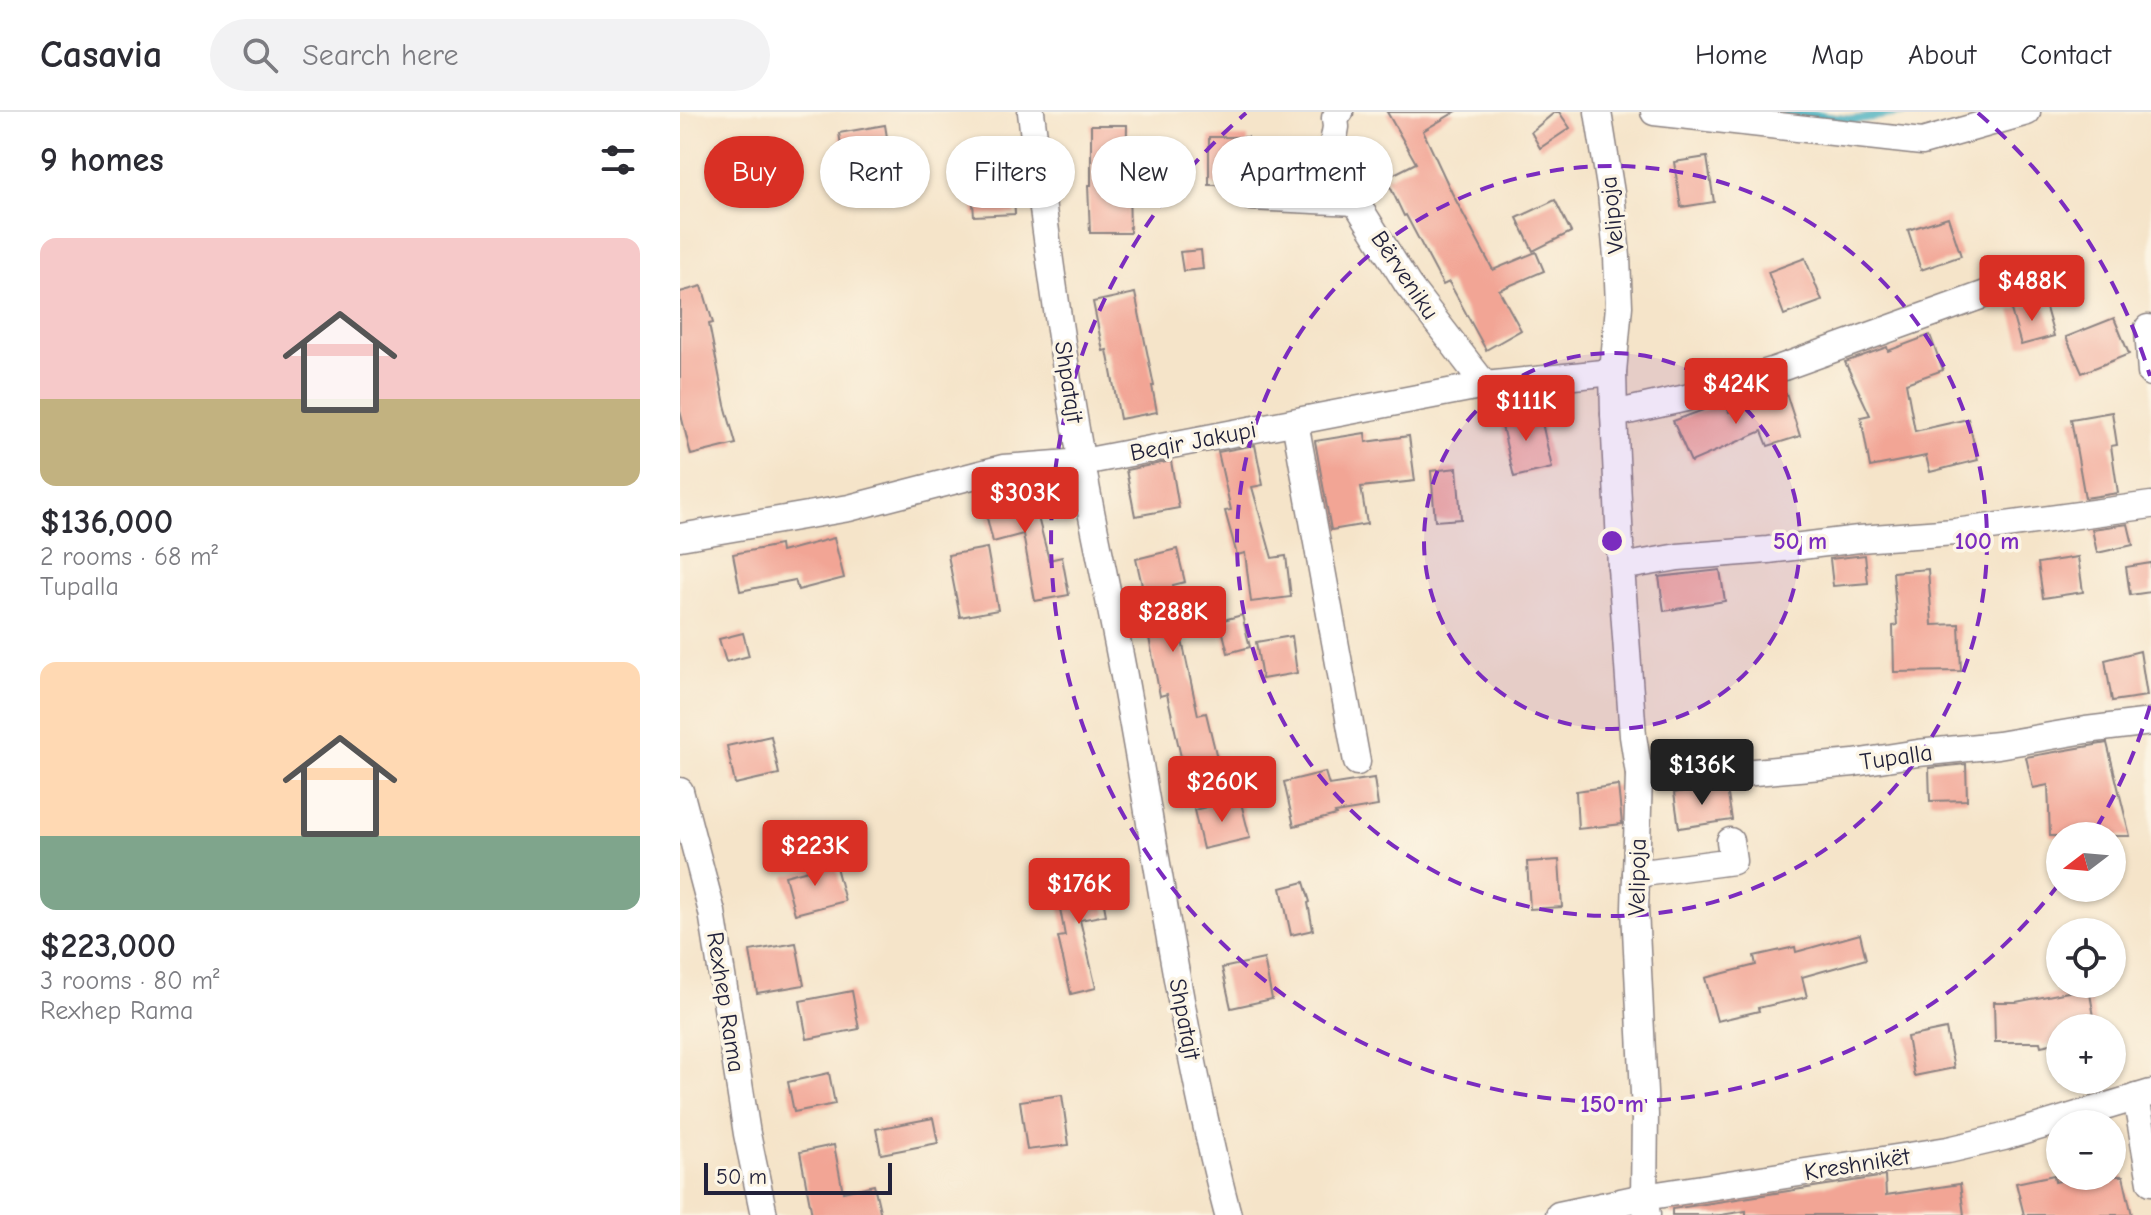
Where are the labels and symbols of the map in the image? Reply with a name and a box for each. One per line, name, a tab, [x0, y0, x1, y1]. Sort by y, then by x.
street label: Velipoja	[1594, 175, 1630, 255]
street label: Bërveniku	[1365, 225, 1445, 325]
pin: $488K	[1976, 255, 2088, 323]
street label: Shpatajt	[1049, 339, 1089, 426]
pin: $424K	[1680, 358, 1792, 426]
pin: $111K	[1470, 375, 1582, 443]
street label: Beqir Jakupi	[1128, 415, 1258, 467]
pin: $303K	[969, 467, 1081, 535]
centre of rings	[1598, 527, 1626, 555]
text: 50 m	[1773, 527, 1827, 555]
text: 100 m	[1955, 527, 2019, 555]
pin: $288K	[1117, 586, 1229, 654]
street label: Tupalla	[1858, 738, 1934, 776]
pin: $136K	[1646, 739, 1758, 807]
pin: $260K	[1166, 756, 1278, 824]
pin: $223K	[759, 820, 871, 888]
north arrow	[2046, 822, 2126, 902]
street label: Velipoja	[1622, 838, 1652, 916]
pin: $176K	[1023, 858, 1135, 926]
street label: Rexhep Rama	[701, 930, 751, 1074]
street label: Shpatajt	[1163, 976, 1207, 1063]
text: 150 m	[1580, 1090, 1644, 1118]
street label: Kreshnikët	[1802, 1142, 1913, 1186]
scale bar	[704, 1159, 892, 1195]

